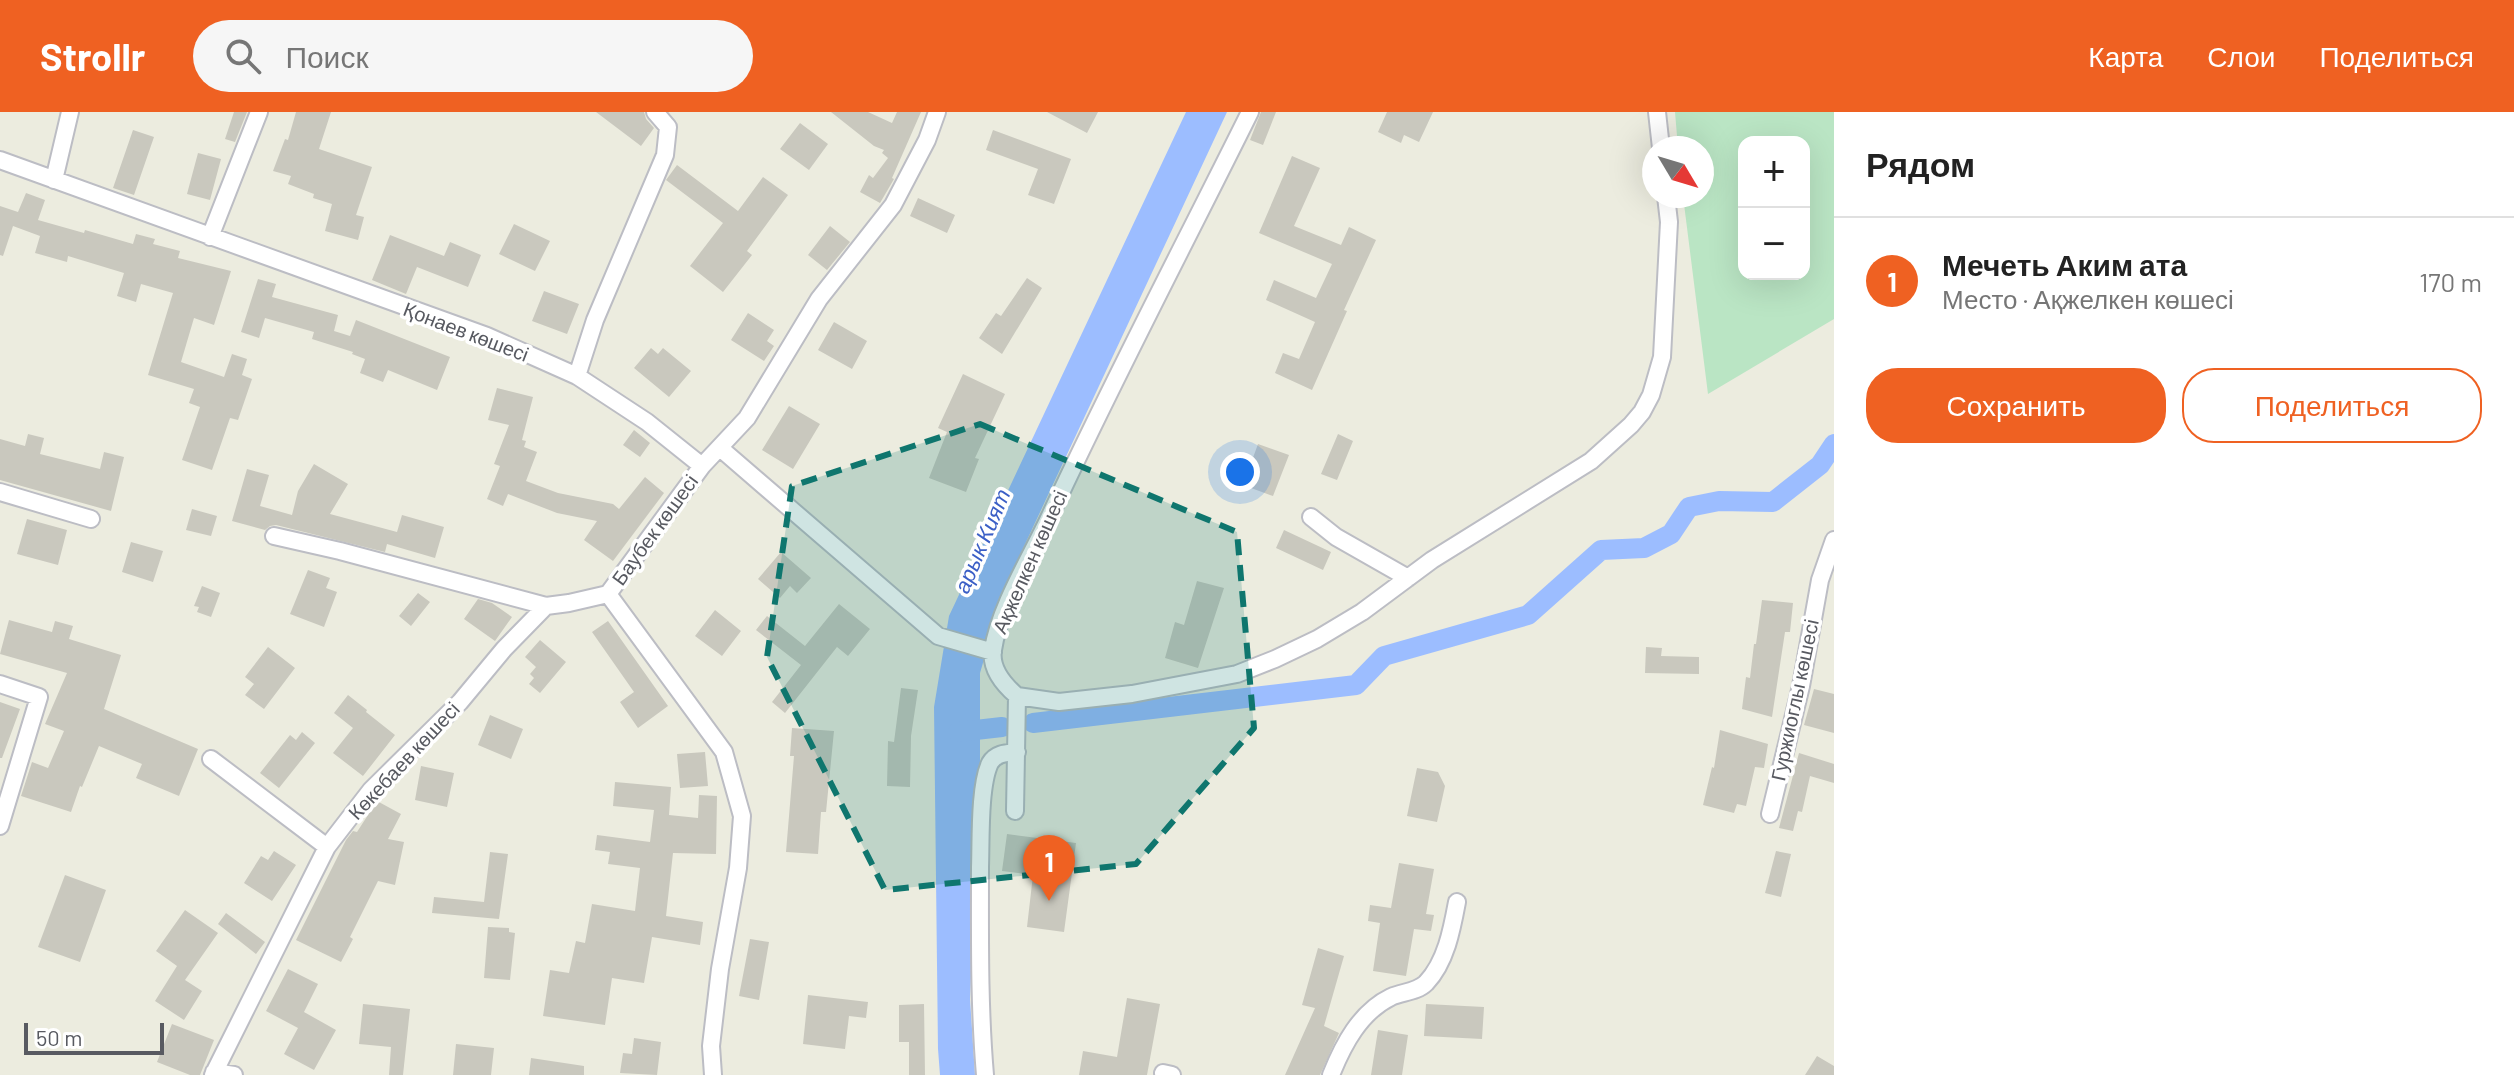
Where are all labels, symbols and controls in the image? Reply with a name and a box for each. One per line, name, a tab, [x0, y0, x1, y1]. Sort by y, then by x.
search box	[193, 20, 753, 92]
text: Strollr	[40, 33, 145, 79]
icon: search	[221, 34, 265, 78]
text: Поиск	[285, 38, 369, 74]
text: Карта	[2088, 39, 2163, 73]
text: Слои	[2207, 39, 2275, 73]
text: Поделиться	[2319, 39, 2474, 73]
north arrow	[1642, 136, 1714, 208]
map controls	[1738, 136, 1810, 280]
button: +	[1738, 136, 1810, 208]
text: Рядом	[1866, 143, 1975, 184]
button: −	[1738, 208, 1810, 280]
text: Мечеть Аким ата	[1942, 246, 2187, 282]
text: 1	[1887, 266, 1897, 297]
text: 170 m	[2419, 266, 2482, 297]
text: Место · Ақжелкен көшесі	[1942, 283, 2234, 314]
street label: Қонаев көшесі	[400, 296, 532, 366]
button: Сохранить	[1866, 368, 2166, 443]
button: Поделиться	[2182, 368, 2482, 443]
your location	[1220, 452, 1260, 492]
street label: Баубек көшесі	[606, 469, 702, 589]
water label: арык Кият	[948, 485, 1016, 597]
street label: Ақжелкен көшесі	[987, 486, 1071, 637]
street label: Гуржиоглы көшесі	[1765, 617, 1823, 783]
street label: Көкебаев көшесі	[343, 697, 464, 824]
pin: 1	[1023, 835, 1075, 901]
scale bar	[24, 1019, 164, 1055]
text: 50 m	[36, 1024, 82, 1050]

